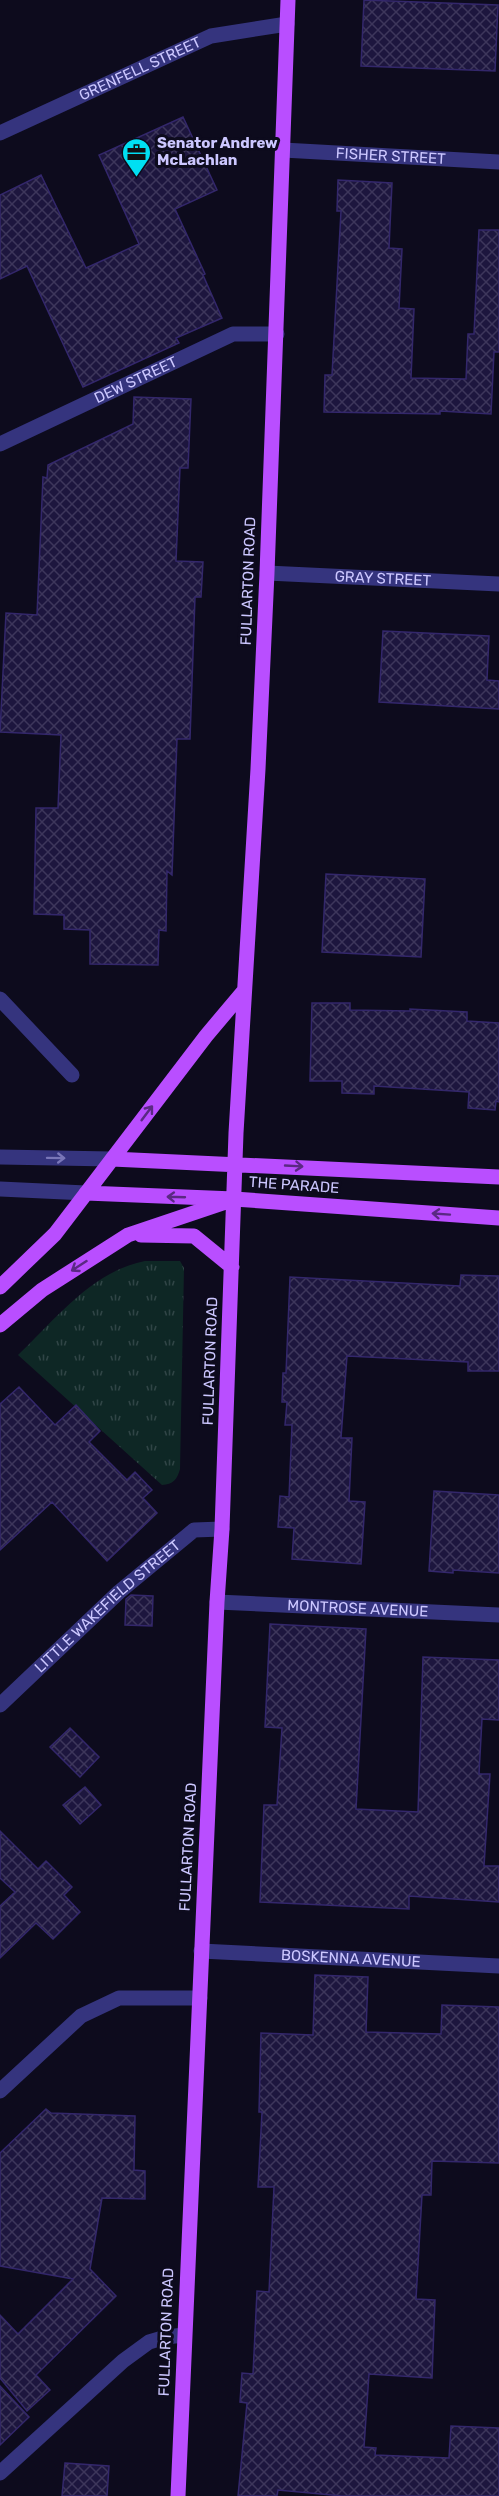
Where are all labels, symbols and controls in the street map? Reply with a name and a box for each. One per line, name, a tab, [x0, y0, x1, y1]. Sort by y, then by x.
street label: GRENFELL STREET	[76, 33, 204, 104]
place label: Senator Andrew McLachlan	[157, 134, 278, 169]
office icon: Senator Andrew McLachlan	[120, 136, 152, 178]
street label: FISHER STREET	[335, 144, 447, 168]
street label: DEW STREET	[91, 353, 180, 407]
street label: FULLARTON ROAD	[237, 516, 259, 646]
street label: GRAY STREET	[334, 567, 432, 590]
one-way arrow	[141, 1105, 154, 1121]
one-way arrow	[45, 1152, 65, 1164]
one-way arrow	[283, 1161, 303, 1172]
street label: THE PARADE	[248, 1173, 340, 1197]
one-way arrow	[166, 1191, 186, 1202]
one-way arrow	[431, 1208, 451, 1219]
one-way arrow	[71, 1261, 88, 1273]
street label: FULLARTON ROAD	[199, 1296, 221, 1426]
street label: LITTLE WAKEFIELD STREET	[31, 1536, 184, 1676]
street label: MONTROSE AVENUE	[287, 1596, 429, 1621]
street label: FULLARTON ROAD	[176, 1782, 200, 1912]
street label: BOSKENNA AVENUE	[281, 1946, 421, 1971]
street label: FULLARTON ROAD	[155, 2267, 177, 2397]

